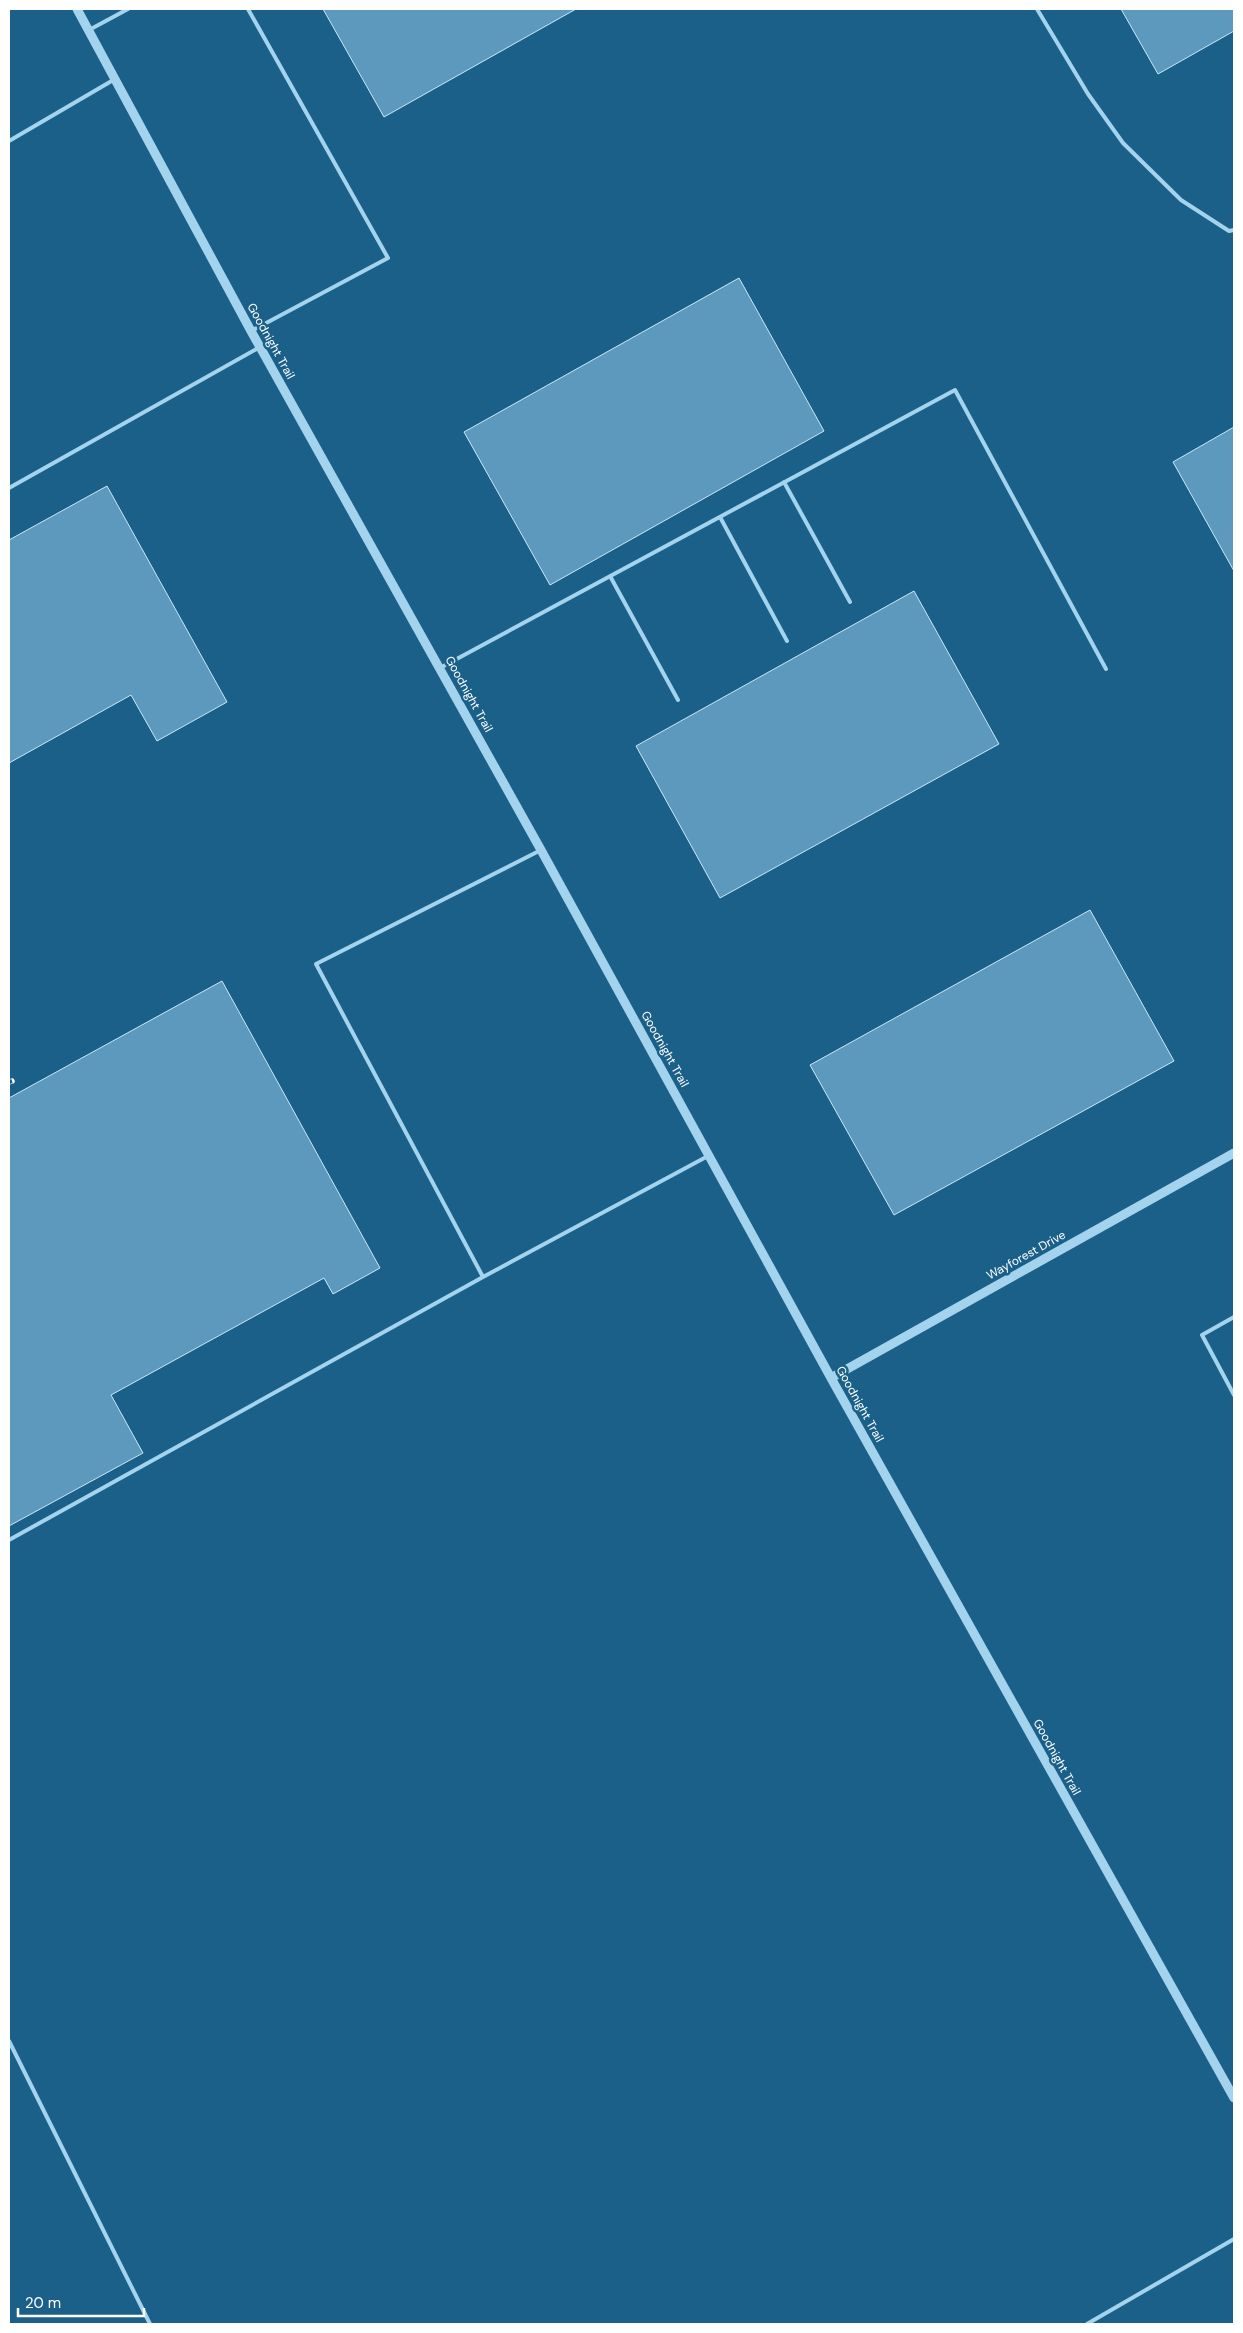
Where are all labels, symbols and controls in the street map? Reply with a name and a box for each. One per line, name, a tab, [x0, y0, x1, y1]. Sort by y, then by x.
street label: Goodnight Trail	[243, 300, 299, 382]
street label: Goodnight Trail	[441, 653, 497, 735]
street label: Goodnight Trail	[637, 1008, 693, 1090]
street label: Wayforest Drive	[984, 1227, 1069, 1283]
street label: Goodnight Trail	[832, 1363, 888, 1445]
street label: Goodnight Trail	[1029, 1716, 1085, 1798]
scale bar	[18, 2286, 144, 2318]
text: 20 m	[25, 2293, 61, 2313]

